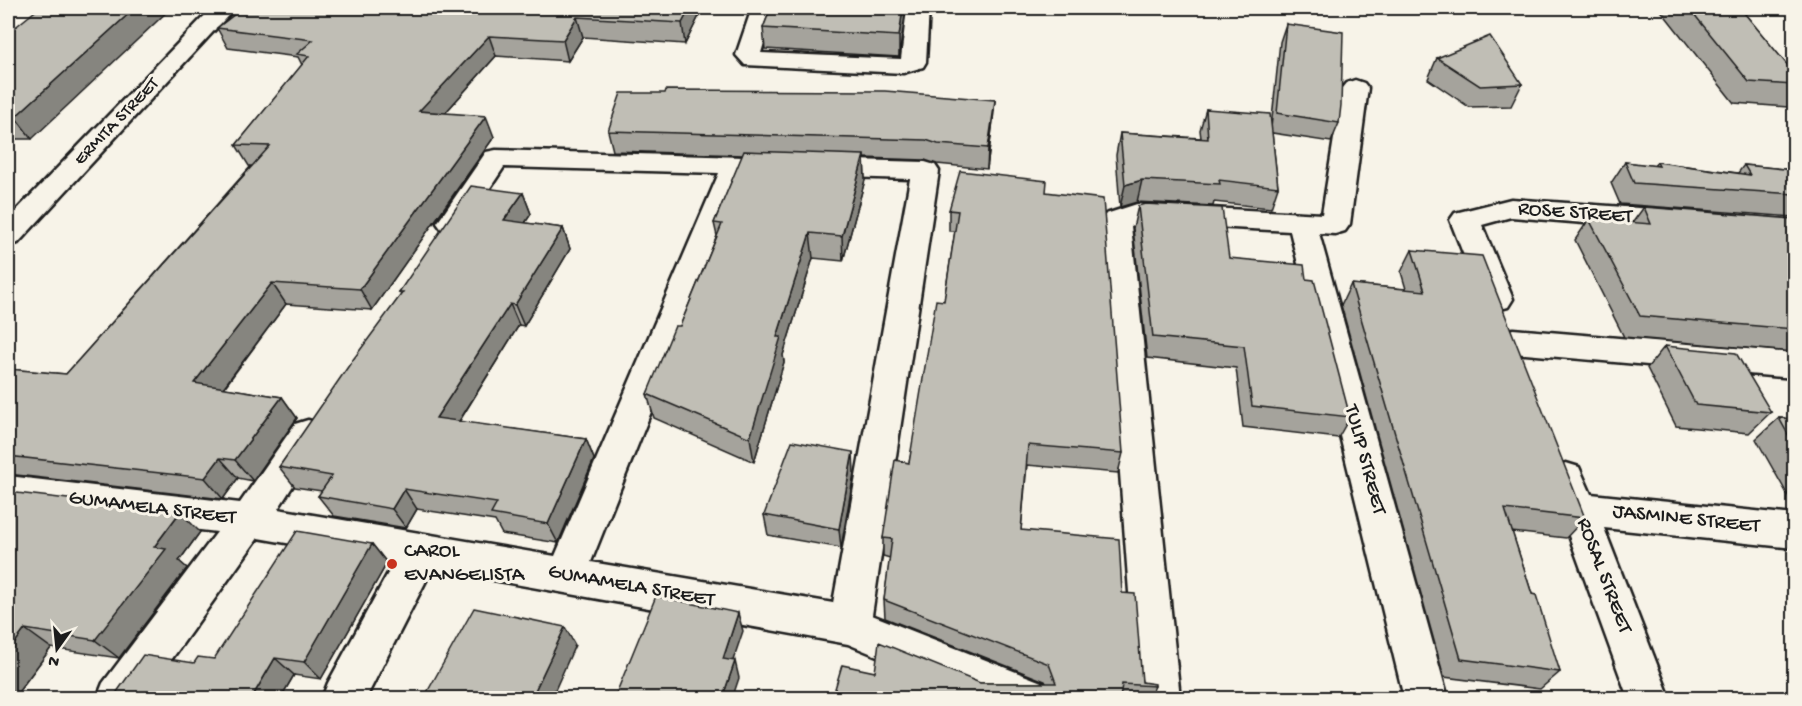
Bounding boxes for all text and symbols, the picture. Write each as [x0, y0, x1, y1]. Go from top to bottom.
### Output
street label: ERMITA STREET [70, 73, 165, 170]
street label: ROSE STREET [1517, 198, 1634, 231]
street label: TULIP STREET [1337, 401, 1391, 518]
street label: GUMAMELA STREET [67, 486, 238, 532]
street label: JASMINE STREET [1611, 500, 1762, 540]
street label: ROSAL STREET [1570, 515, 1637, 638]
place label: CAROL EVANGELISTA [404, 540, 526, 589]
marker: CAROL EVANGELISTA [385, 557, 399, 571]
street label: GUMAMELA STREET [546, 560, 717, 614]
north arrow [27, 619, 87, 679]
text: N [46, 649, 62, 671]

